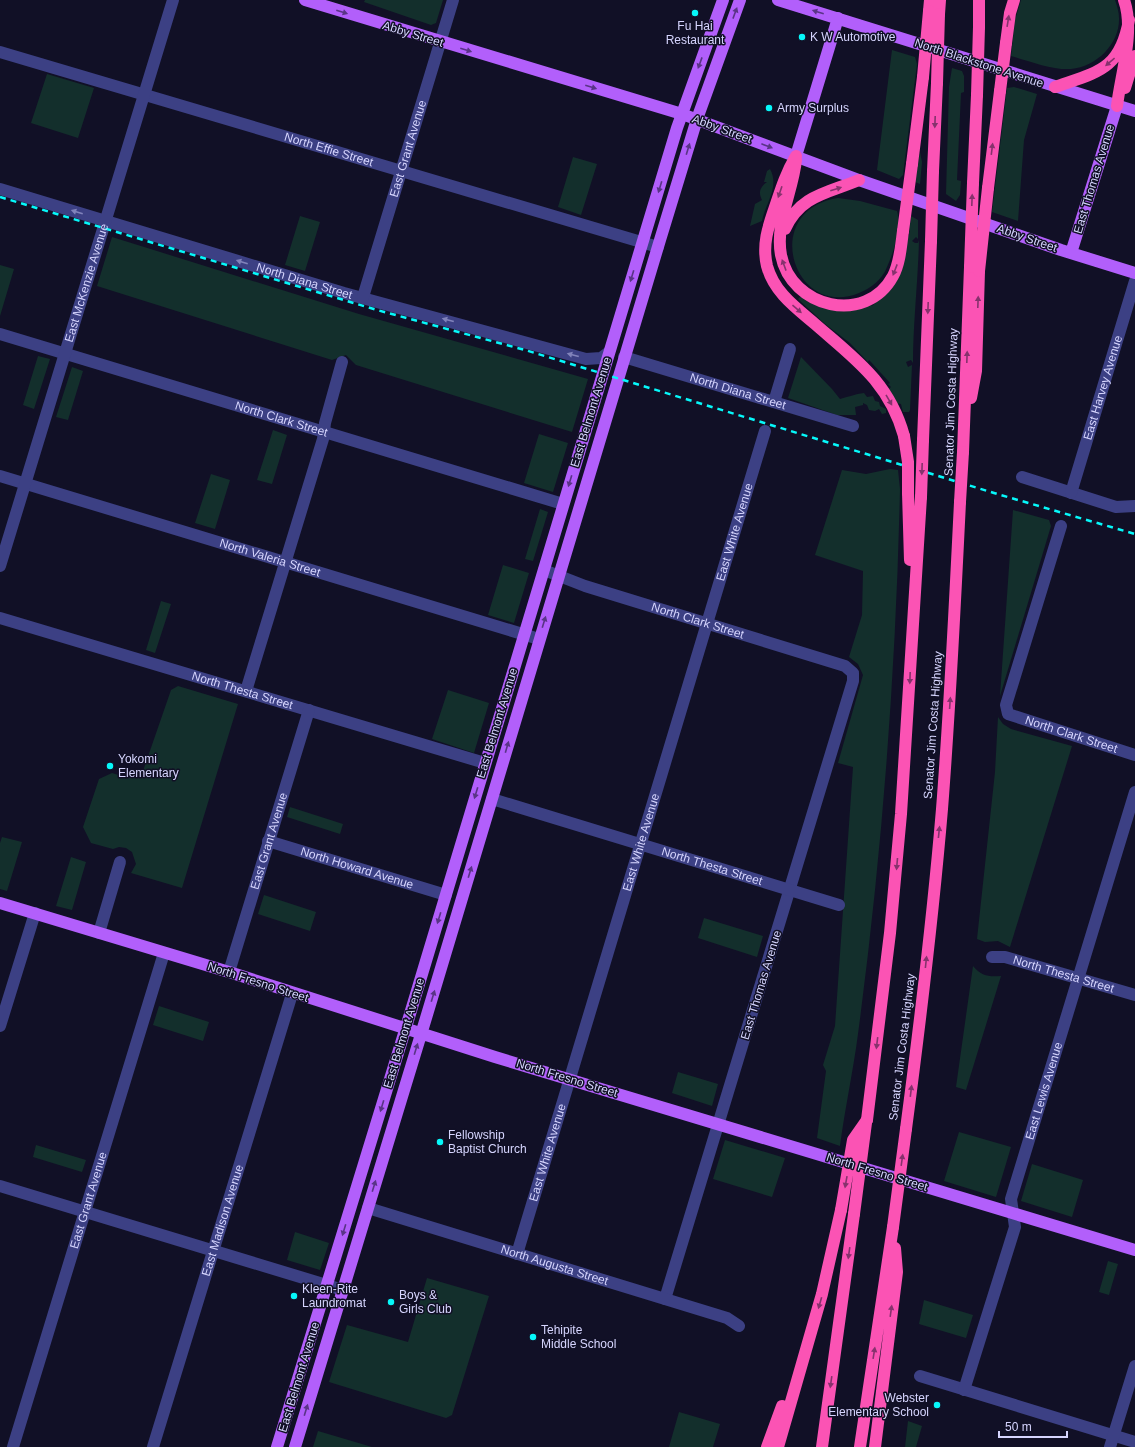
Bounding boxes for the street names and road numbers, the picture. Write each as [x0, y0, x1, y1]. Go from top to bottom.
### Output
street label: Abby Street [381, 18, 446, 50]
street label: North Blackstone Avenue [913, 36, 1045, 91]
street label: East Grant Avenue [387, 98, 429, 199]
street label: Abby Street [690, 112, 754, 147]
street label: East Thomas Avenue [1071, 122, 1117, 235]
street label: North Effie Street [283, 130, 376, 169]
street label: Abby Street [995, 221, 1060, 255]
street label: East McKenzie Avenue [62, 222, 111, 344]
street label: North Diana Street [255, 260, 355, 302]
street label: Senator Jim Costa Highway [941, 328, 961, 476]
street label: East Harvey Avenue [1080, 333, 1125, 442]
street label: East Belmont Avenue [568, 355, 615, 469]
street label: North Diana Street [688, 370, 788, 413]
street label: North Clark Street [233, 398, 330, 440]
street label: East White Avenue [713, 481, 756, 583]
street label: North Valeria Street [218, 536, 323, 580]
street label: North Clark Street [650, 600, 746, 642]
street label: Senator Jim Costa Highway [921, 651, 945, 799]
street label: East Belmont Avenue [474, 666, 521, 780]
street label: North Thesta Street [190, 669, 295, 712]
street label: North Clark Street [1023, 713, 1120, 756]
street label: East Grant Avenue [248, 790, 290, 891]
street label: East White Avenue [620, 791, 662, 893]
street label: North Howard Avenue [299, 844, 415, 892]
street label: North Thesta Street [660, 844, 765, 888]
street label: East Thomas Avenue [738, 928, 784, 1041]
street label: North Thesta Street [1011, 953, 1116, 996]
street label: North Fresno Street [206, 959, 311, 1005]
street label: Senator Jim Costa Highway [886, 973, 918, 1121]
street label: East Belmont Avenue [381, 976, 428, 1090]
street label: East Lewis Avenue [1022, 1040, 1065, 1141]
street label: North Fresno Street [515, 1056, 620, 1100]
street label: East White Avenue [526, 1102, 569, 1203]
street label: East Grant Avenue [67, 1150, 110, 1250]
street label: North Fresno Street [825, 1150, 930, 1194]
street label: East Madison Avenue [199, 1163, 246, 1278]
street label: North Augusta Street [499, 1242, 610, 1288]
street label: East Belmont Avenue [276, 1320, 323, 1434]

